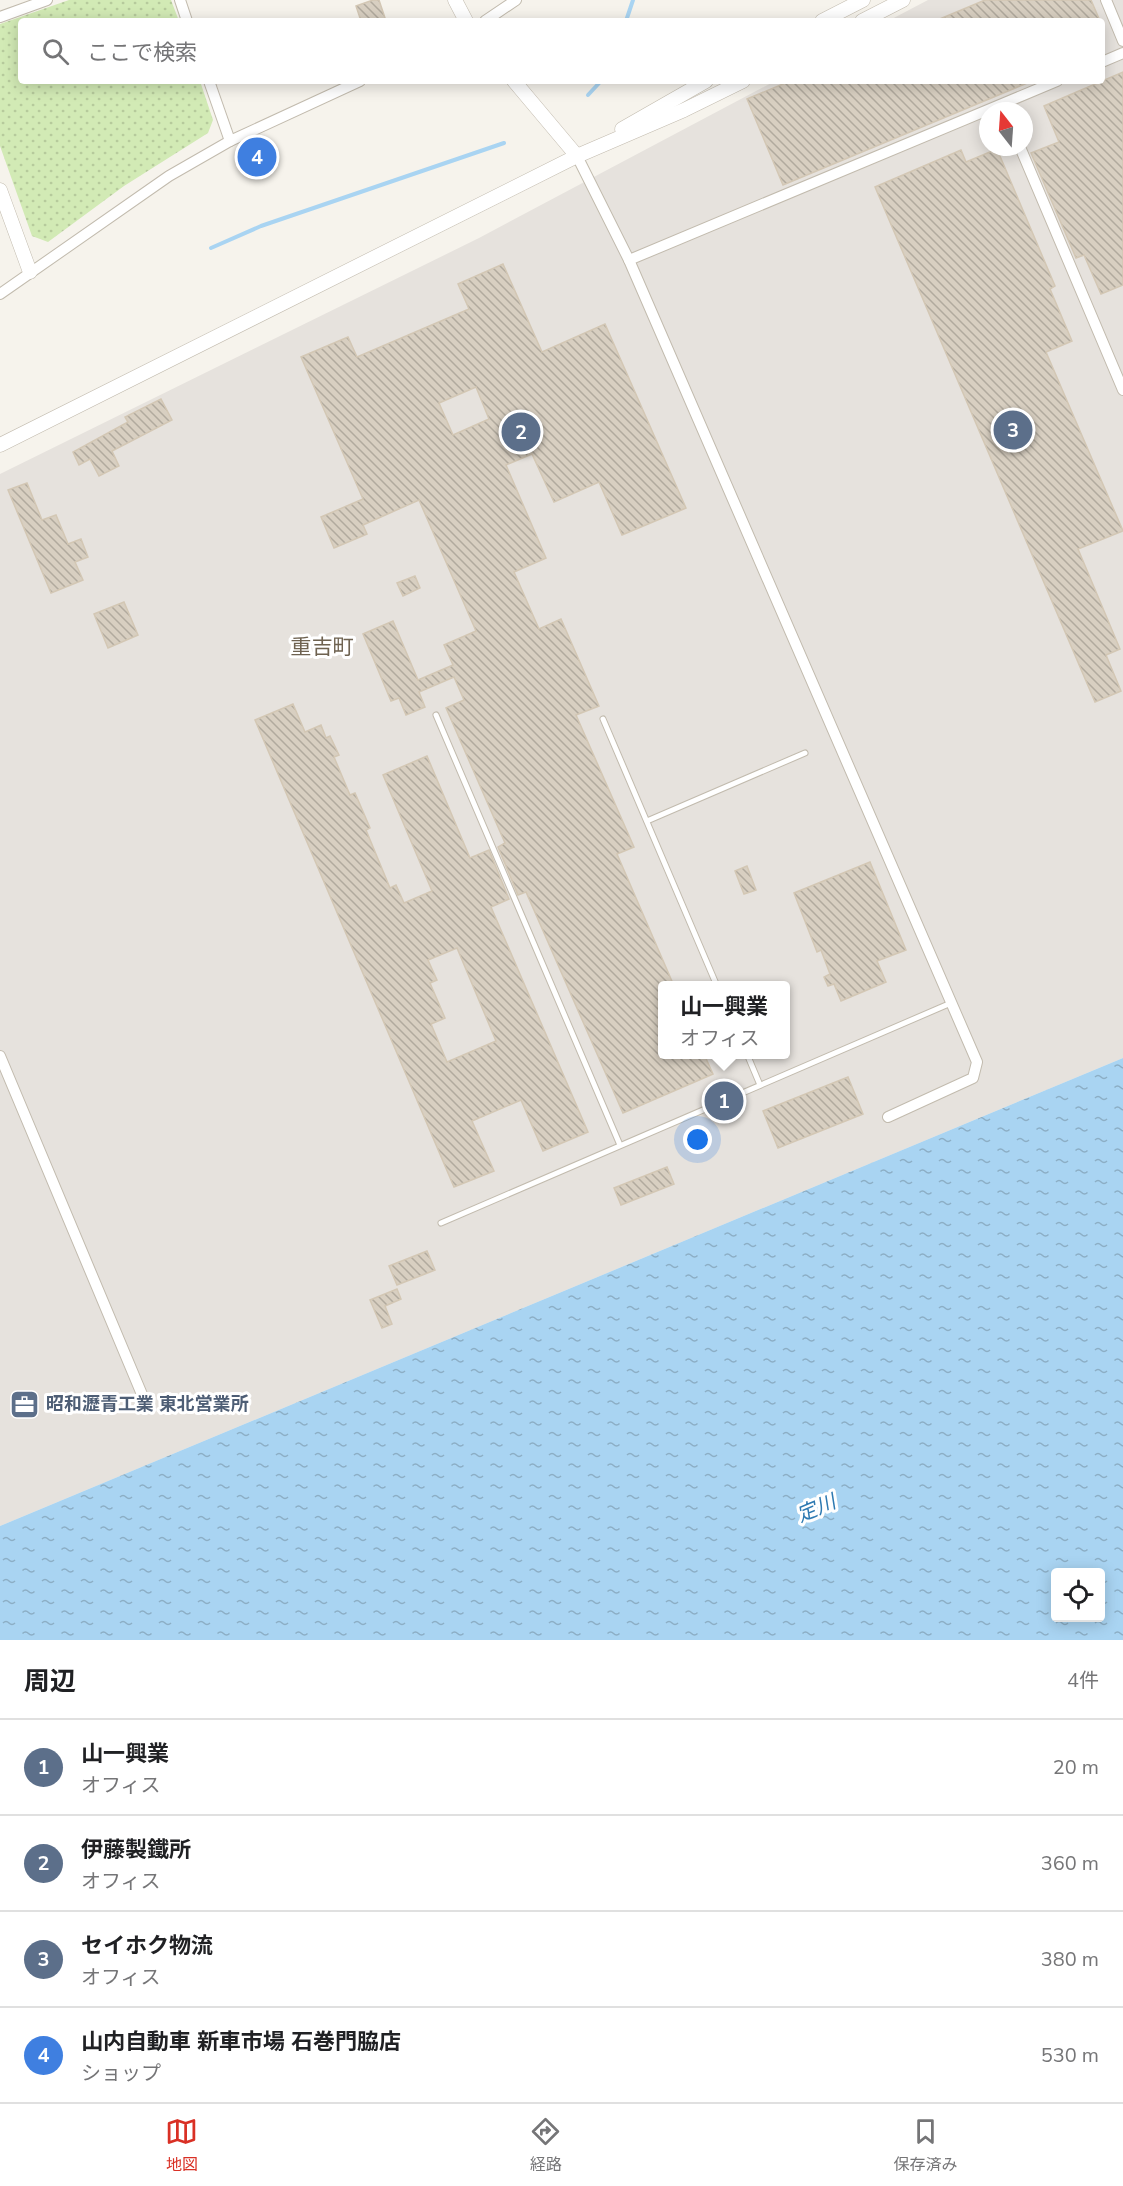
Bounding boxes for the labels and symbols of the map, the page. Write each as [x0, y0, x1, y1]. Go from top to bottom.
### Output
north arrow [979, 102, 1033, 156]
pin: 4 [238, 134, 276, 180]
pin: 3 [994, 408, 1032, 452]
pin: 2 [502, 410, 540, 454]
district label: 重吉町 [291, 633, 354, 661]
pin: 1 [704, 1078, 744, 1124]
your location [683, 1125, 712, 1154]
office icon: 昭和瀝青工業 東北営業所 [9, 1388, 41, 1420]
place label: 昭和瀝青工業 東北営業所 [46, 1392, 249, 1416]
water label: 定川 [793, 1487, 842, 1529]

